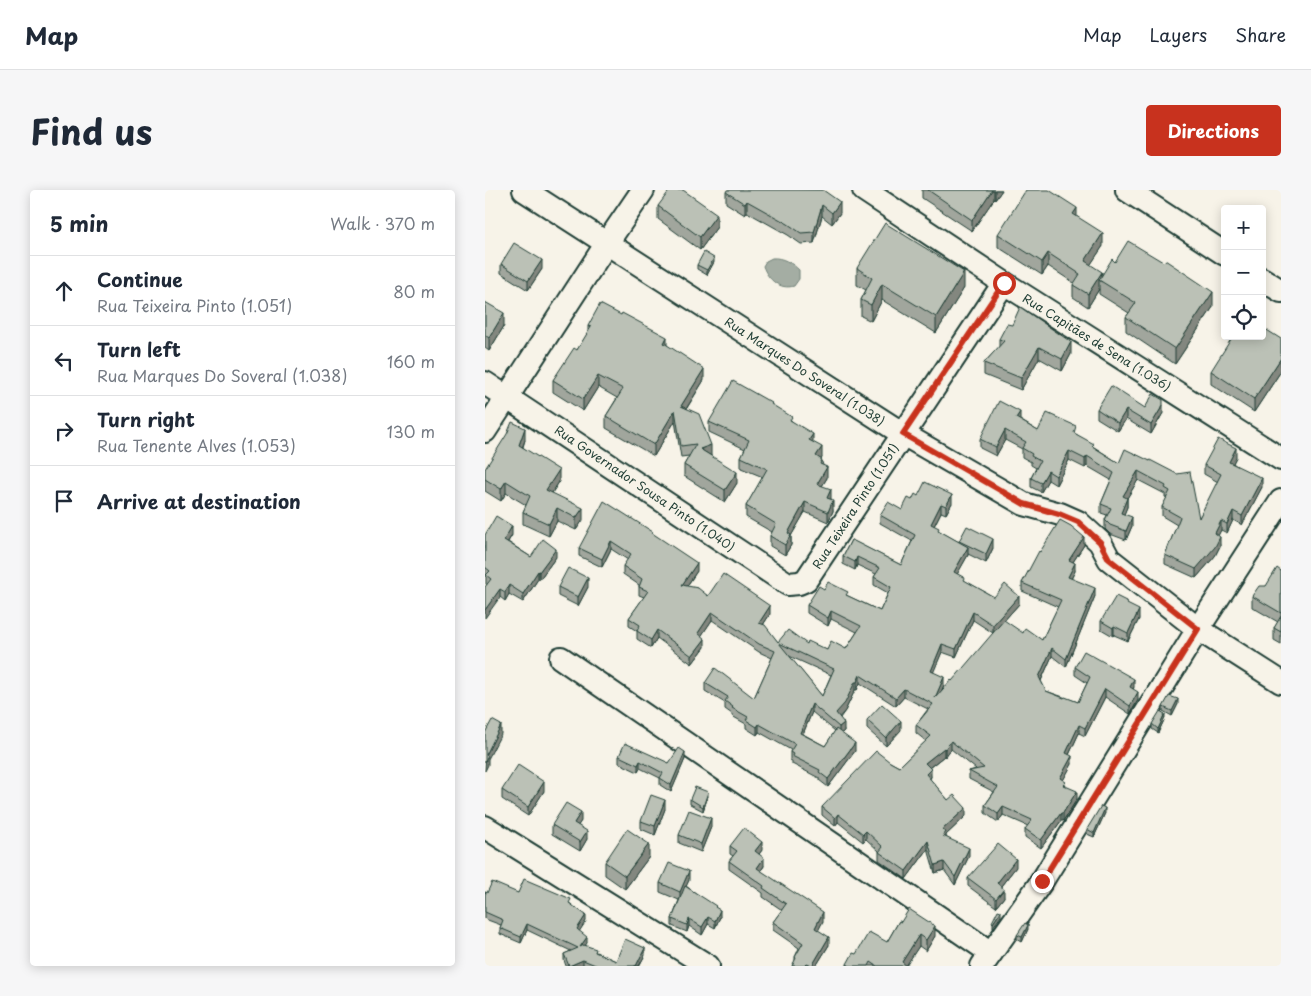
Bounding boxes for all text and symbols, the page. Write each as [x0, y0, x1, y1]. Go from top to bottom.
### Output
text: Map [25, 17, 78, 53]
text: Map [1083, 21, 1122, 48]
text: Layers [1150, 21, 1207, 48]
text: Share [1235, 21, 1286, 48]
text: Find us [30, 104, 152, 157]
button: Directions [1146, 105, 1281, 156]
map controls [1221, 205, 1266, 340]
button: + [1221, 205, 1266, 250]
text: 5 min [50, 207, 108, 239]
text: Walk · 370 m [330, 211, 435, 235]
button: − [1221, 250, 1266, 295]
text: Continue [97, 265, 183, 293]
route start [993, 272, 1016, 295]
icon: ahead [50, 277, 78, 305]
text: 80 m [393, 279, 435, 303]
street label: Rua Capitães de Sena (1.036) [1019, 289, 1175, 395]
text: Rua Teixeira Pinto (1.051) [97, 293, 292, 317]
button: locate [1221, 295, 1266, 340]
street label: Rua Marques Do Soveral (1.038) [721, 312, 889, 430]
text: Turn left [97, 335, 181, 363]
icon: left [50, 347, 78, 375]
text: 160 m [387, 349, 435, 373]
text: Rua Marques Do Soveral (1.038) [97, 363, 347, 387]
text: Turn right [97, 405, 195, 433]
icon: right [50, 417, 78, 445]
text: 130 m [387, 419, 435, 443]
street label: Rua Governador Sousa Pinto (1.040) [551, 421, 739, 555]
text: Rua Tenente Alves (1.053) [97, 433, 296, 457]
street label: Rua Teixeira Pinto (1.051) [808, 440, 902, 572]
icon: arrive [50, 487, 78, 515]
text: Arrive at destination [97, 487, 301, 515]
route end [1031, 870, 1054, 893]

